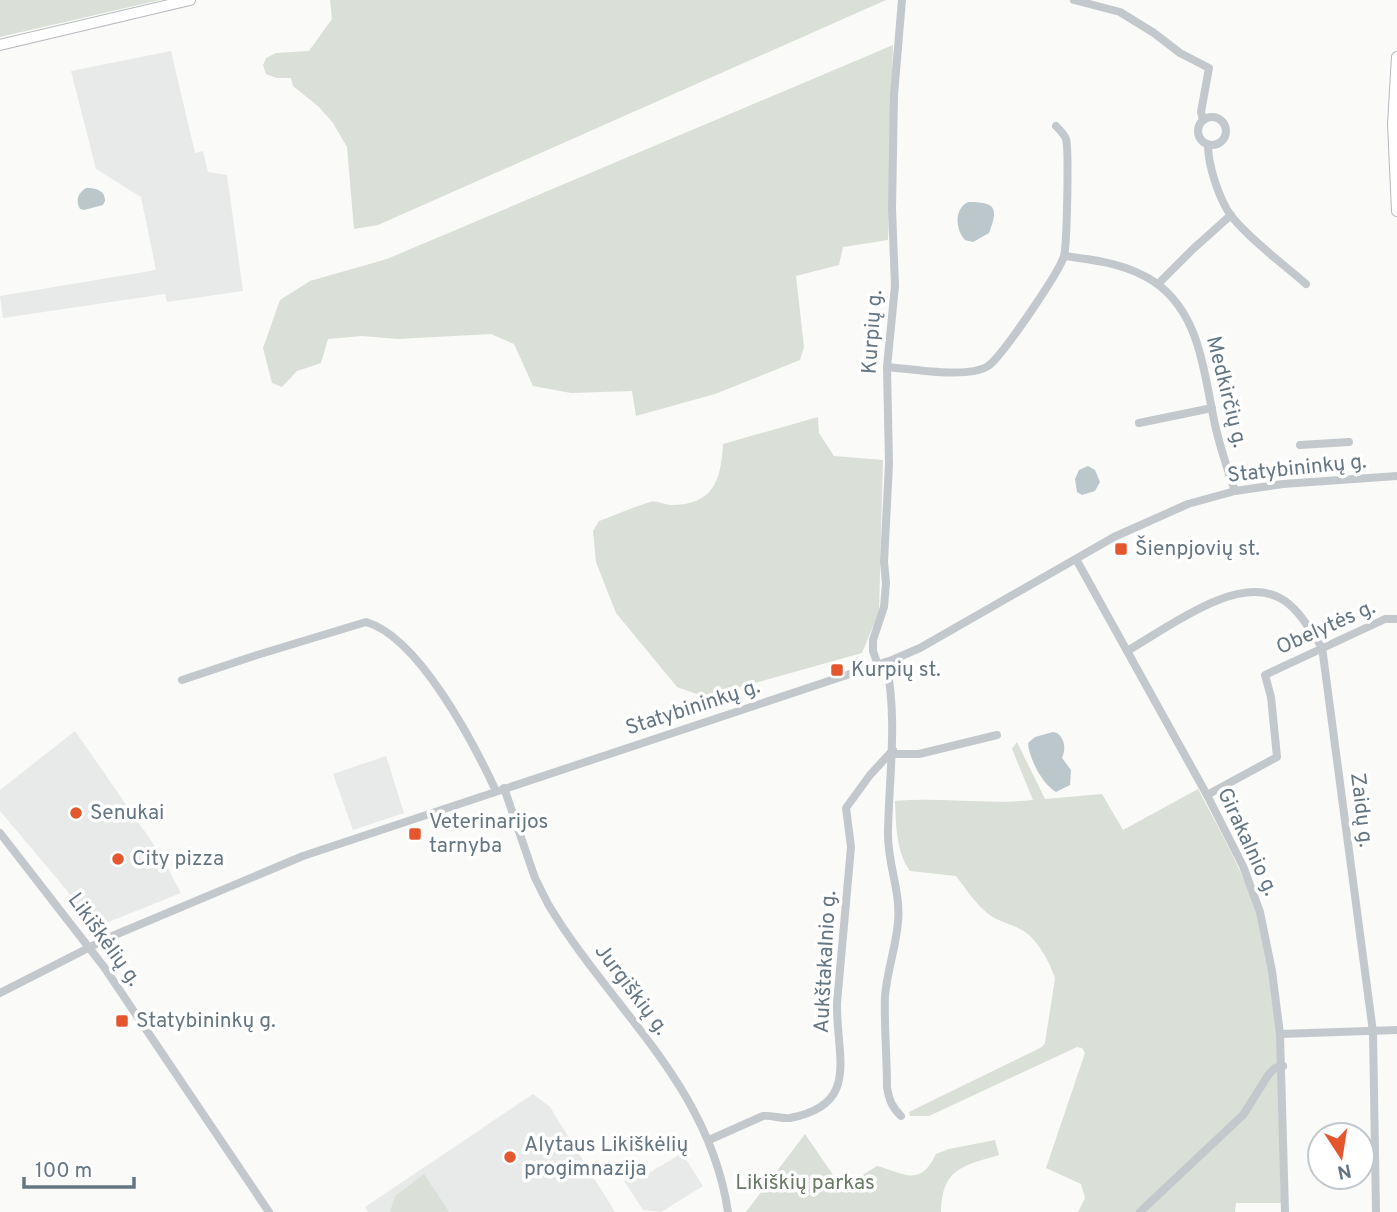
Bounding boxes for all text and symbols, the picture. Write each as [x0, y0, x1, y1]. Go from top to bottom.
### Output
street label: Kurpių g. [857, 289, 889, 375]
street label: Medkirčių g. [1199, 333, 1253, 451]
street label: Statybininkų g. [1226, 448, 1368, 490]
place label: Šienpjovių st. [1135, 535, 1260, 563]
marker: Šienpjovių st. [1113, 541, 1129, 557]
street label: Obelytės g. [1272, 594, 1380, 662]
place label: Kurpių st. [851, 657, 941, 684]
marker: Kurpių st. [829, 662, 845, 678]
street label: Statybininkų g. [622, 674, 764, 742]
street label: Zaidų g. [1343, 771, 1379, 849]
street label: Girakalnio g. [1210, 784, 1284, 900]
place label: Senukai [90, 800, 164, 827]
marker: Senukai [68, 805, 84, 821]
place label: Veterinarijos tarnyba [429, 809, 548, 860]
marker: Veterinarijos tarnyba [407, 826, 423, 842]
place label: City pizza [132, 846, 224, 873]
marker: City pizza [110, 851, 126, 867]
street label: Likiškėlių g. [61, 888, 147, 992]
street label: Aukštakalnio g. [809, 890, 843, 1034]
street label: Jurgiškių g. [588, 939, 674, 1041]
place label: Statybininkų g. [136, 1008, 276, 1035]
marker: Statybininkų g. [114, 1013, 130, 1029]
north arrow [1306, 1121, 1376, 1191]
place label: Alytaus Likiškėlių progimnazija [524, 1132, 688, 1183]
scale bar [24, 1146, 135, 1190]
marker: Alytaus Likiškėlių progimnazija [502, 1149, 518, 1165]
text: 100 m [35, 1158, 92, 1185]
text: N [1335, 1158, 1353, 1184]
park label: Likiškių parkas [735, 1170, 875, 1197]

